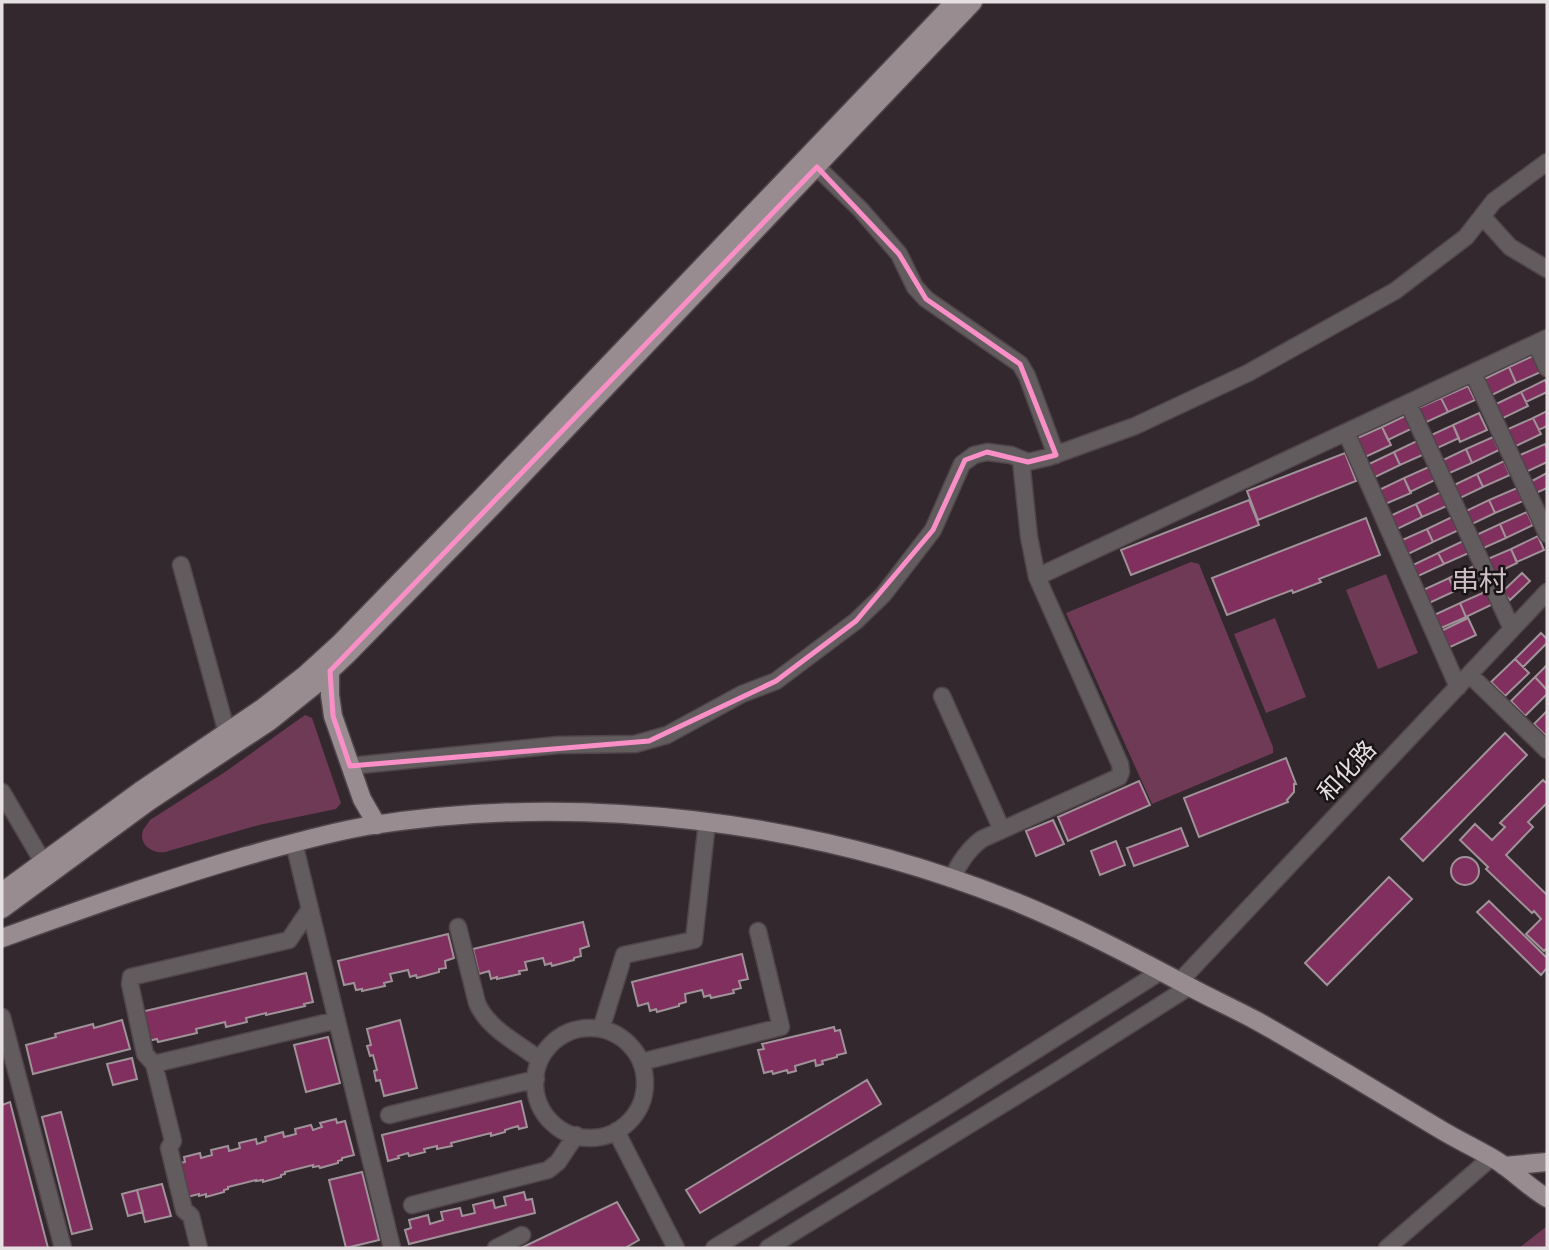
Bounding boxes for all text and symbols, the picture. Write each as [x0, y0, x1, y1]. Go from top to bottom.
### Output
district label: 串村 [1451, 563, 1507, 598]
street label: 和化路 [1311, 734, 1382, 807]

